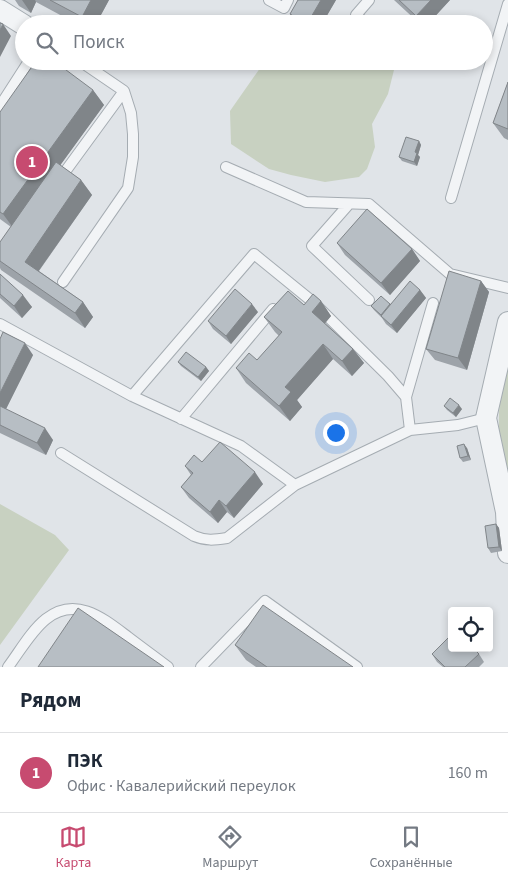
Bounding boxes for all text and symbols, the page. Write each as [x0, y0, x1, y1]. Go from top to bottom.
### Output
search box [15, 15, 493, 70]
icon: search [33, 29, 61, 57]
text: Поиск [73, 29, 124, 56]
pin: 1 [16, 143, 48, 181]
your location [323, 420, 349, 446]
map controls [448, 607, 493, 652]
button: locate [448, 607, 493, 652]
text: Рядом [20, 685, 81, 715]
text: ПЭК [67, 748, 102, 775]
text: 1 [32, 762, 40, 784]
text: 160 m [448, 762, 488, 784]
text: Офис · Кавалерийский переулок [67, 775, 296, 797]
tab: Карта [55, 823, 91, 873]
tab: Маршрут [202, 823, 258, 873]
tab: Сохранённые [369, 823, 453, 873]

